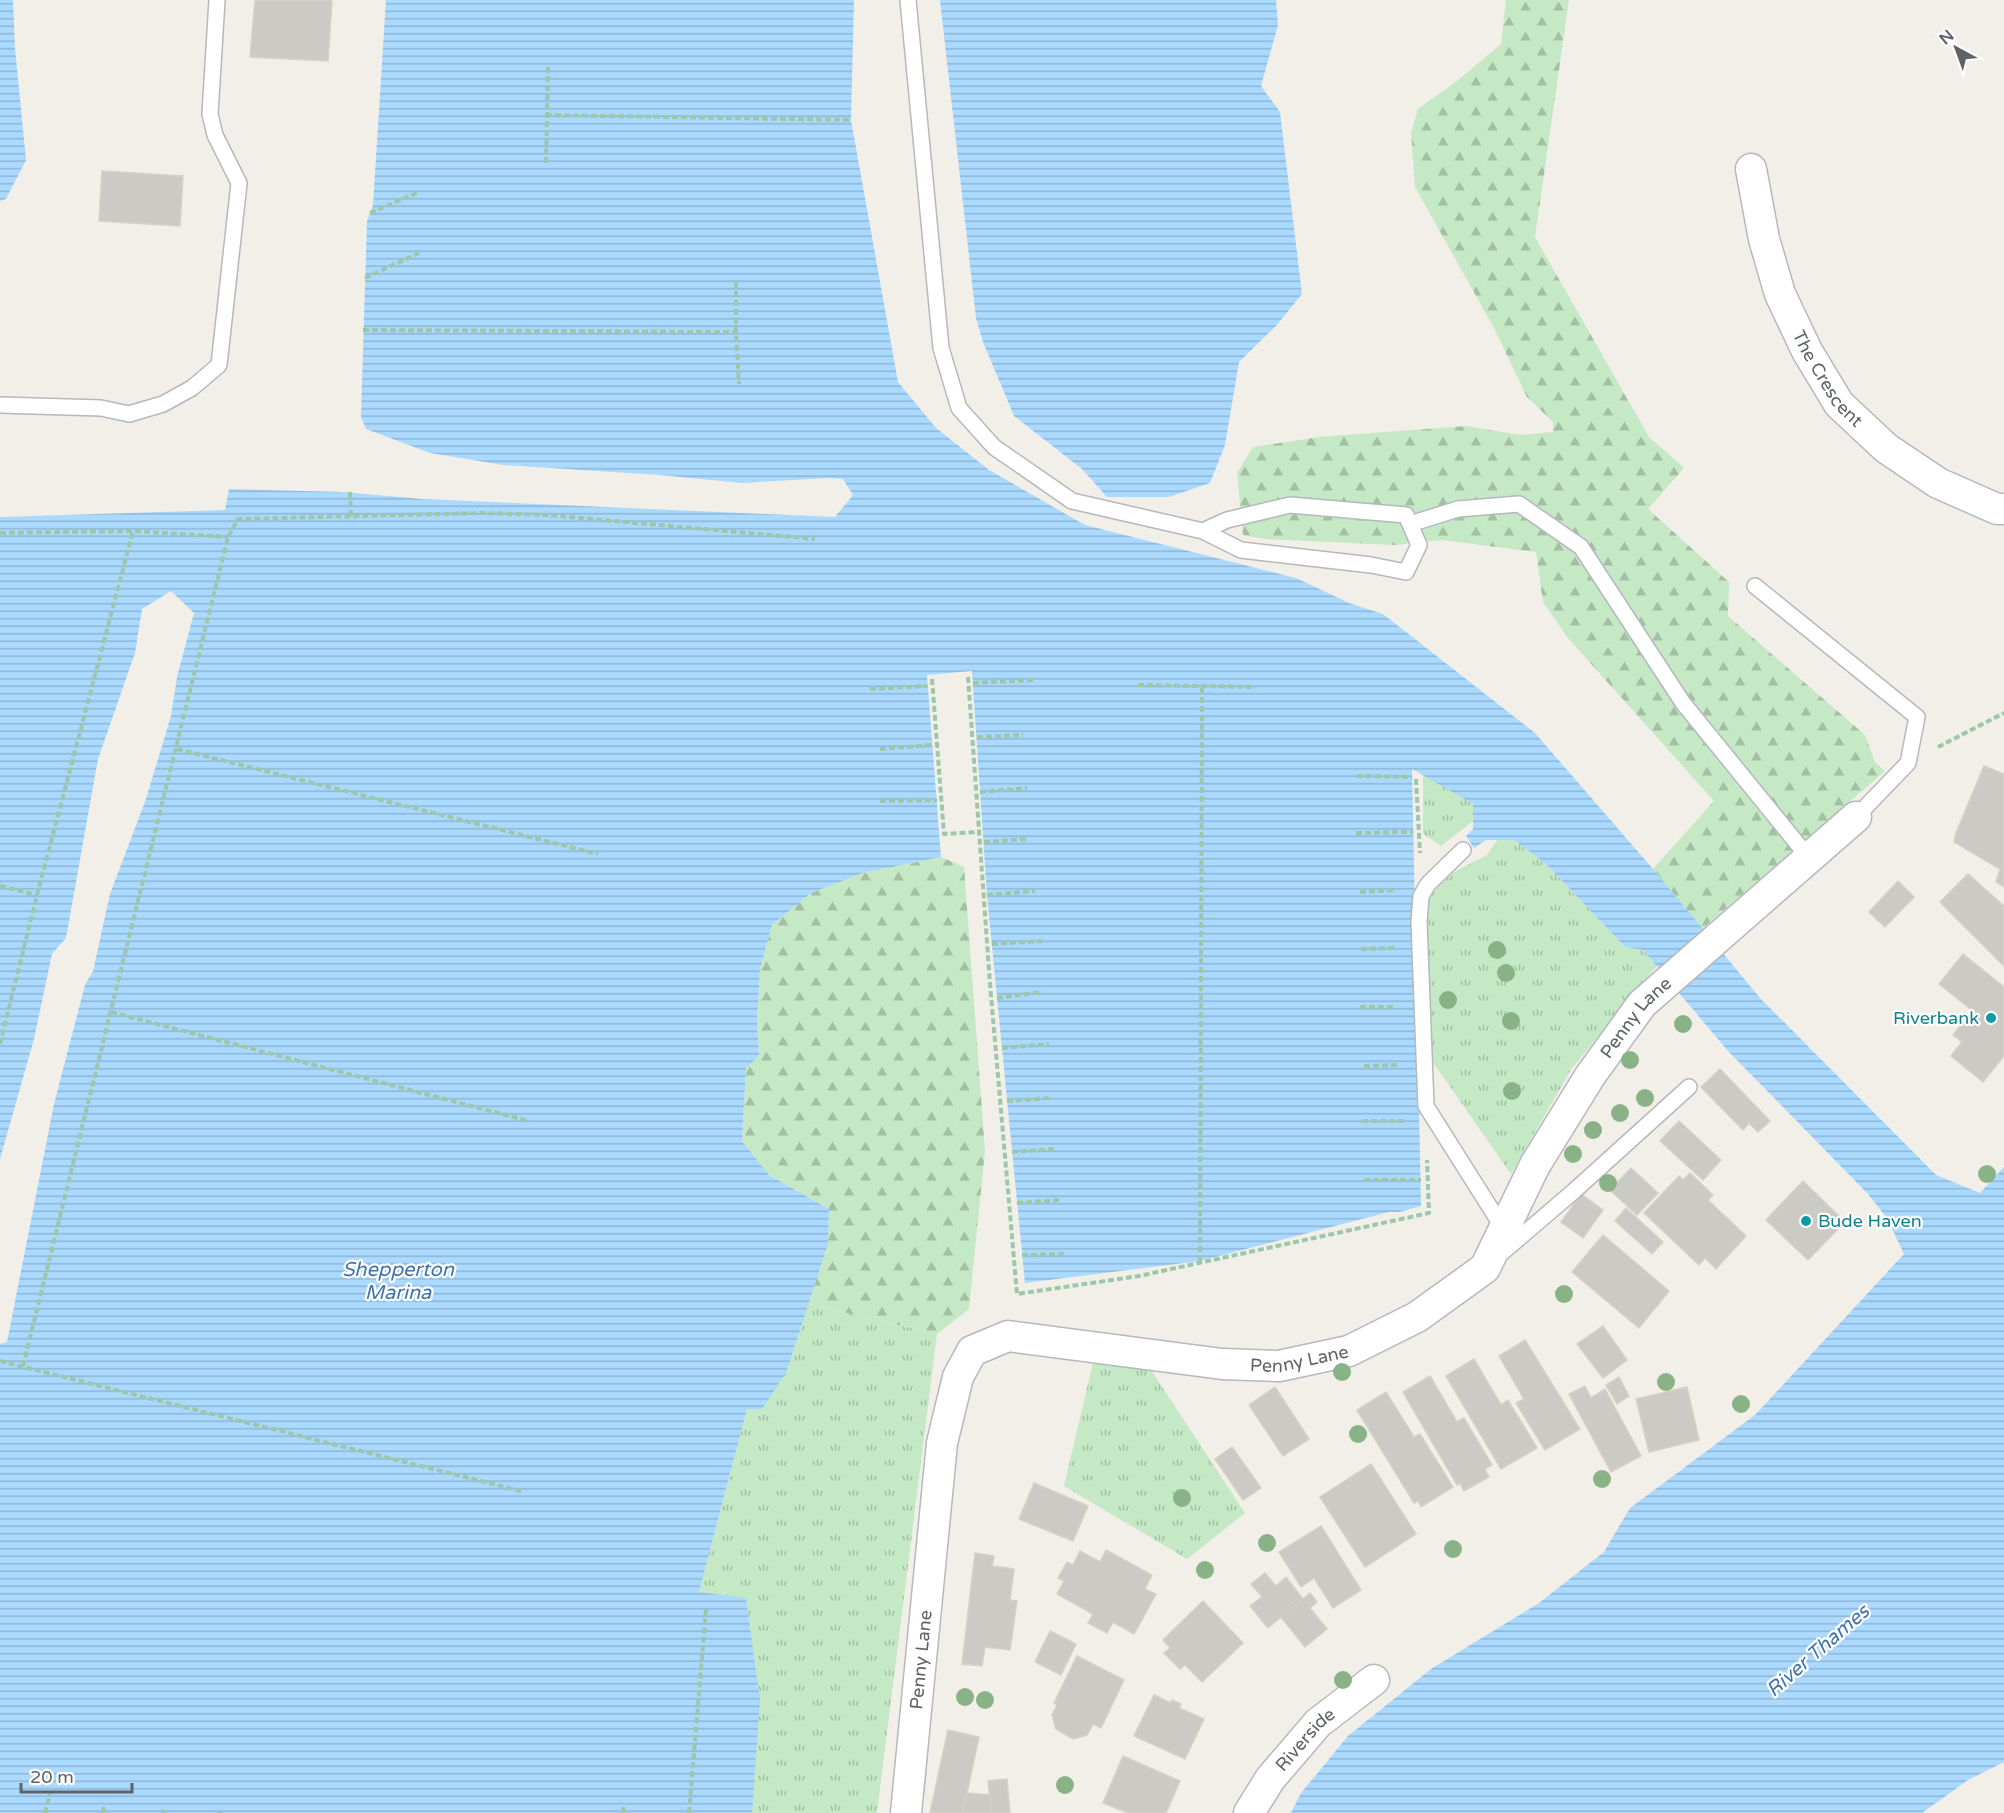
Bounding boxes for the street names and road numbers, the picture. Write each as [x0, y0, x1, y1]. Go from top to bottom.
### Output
street label: The Crescent [1788, 327, 1867, 432]
street label: Penny Lane [1595, 972, 1676, 1063]
street label: Penny Lane [1250, 1340, 1351, 1377]
street label: Penny Lane [905, 1609, 937, 1710]
street label: Riverside [1271, 1703, 1339, 1776]

